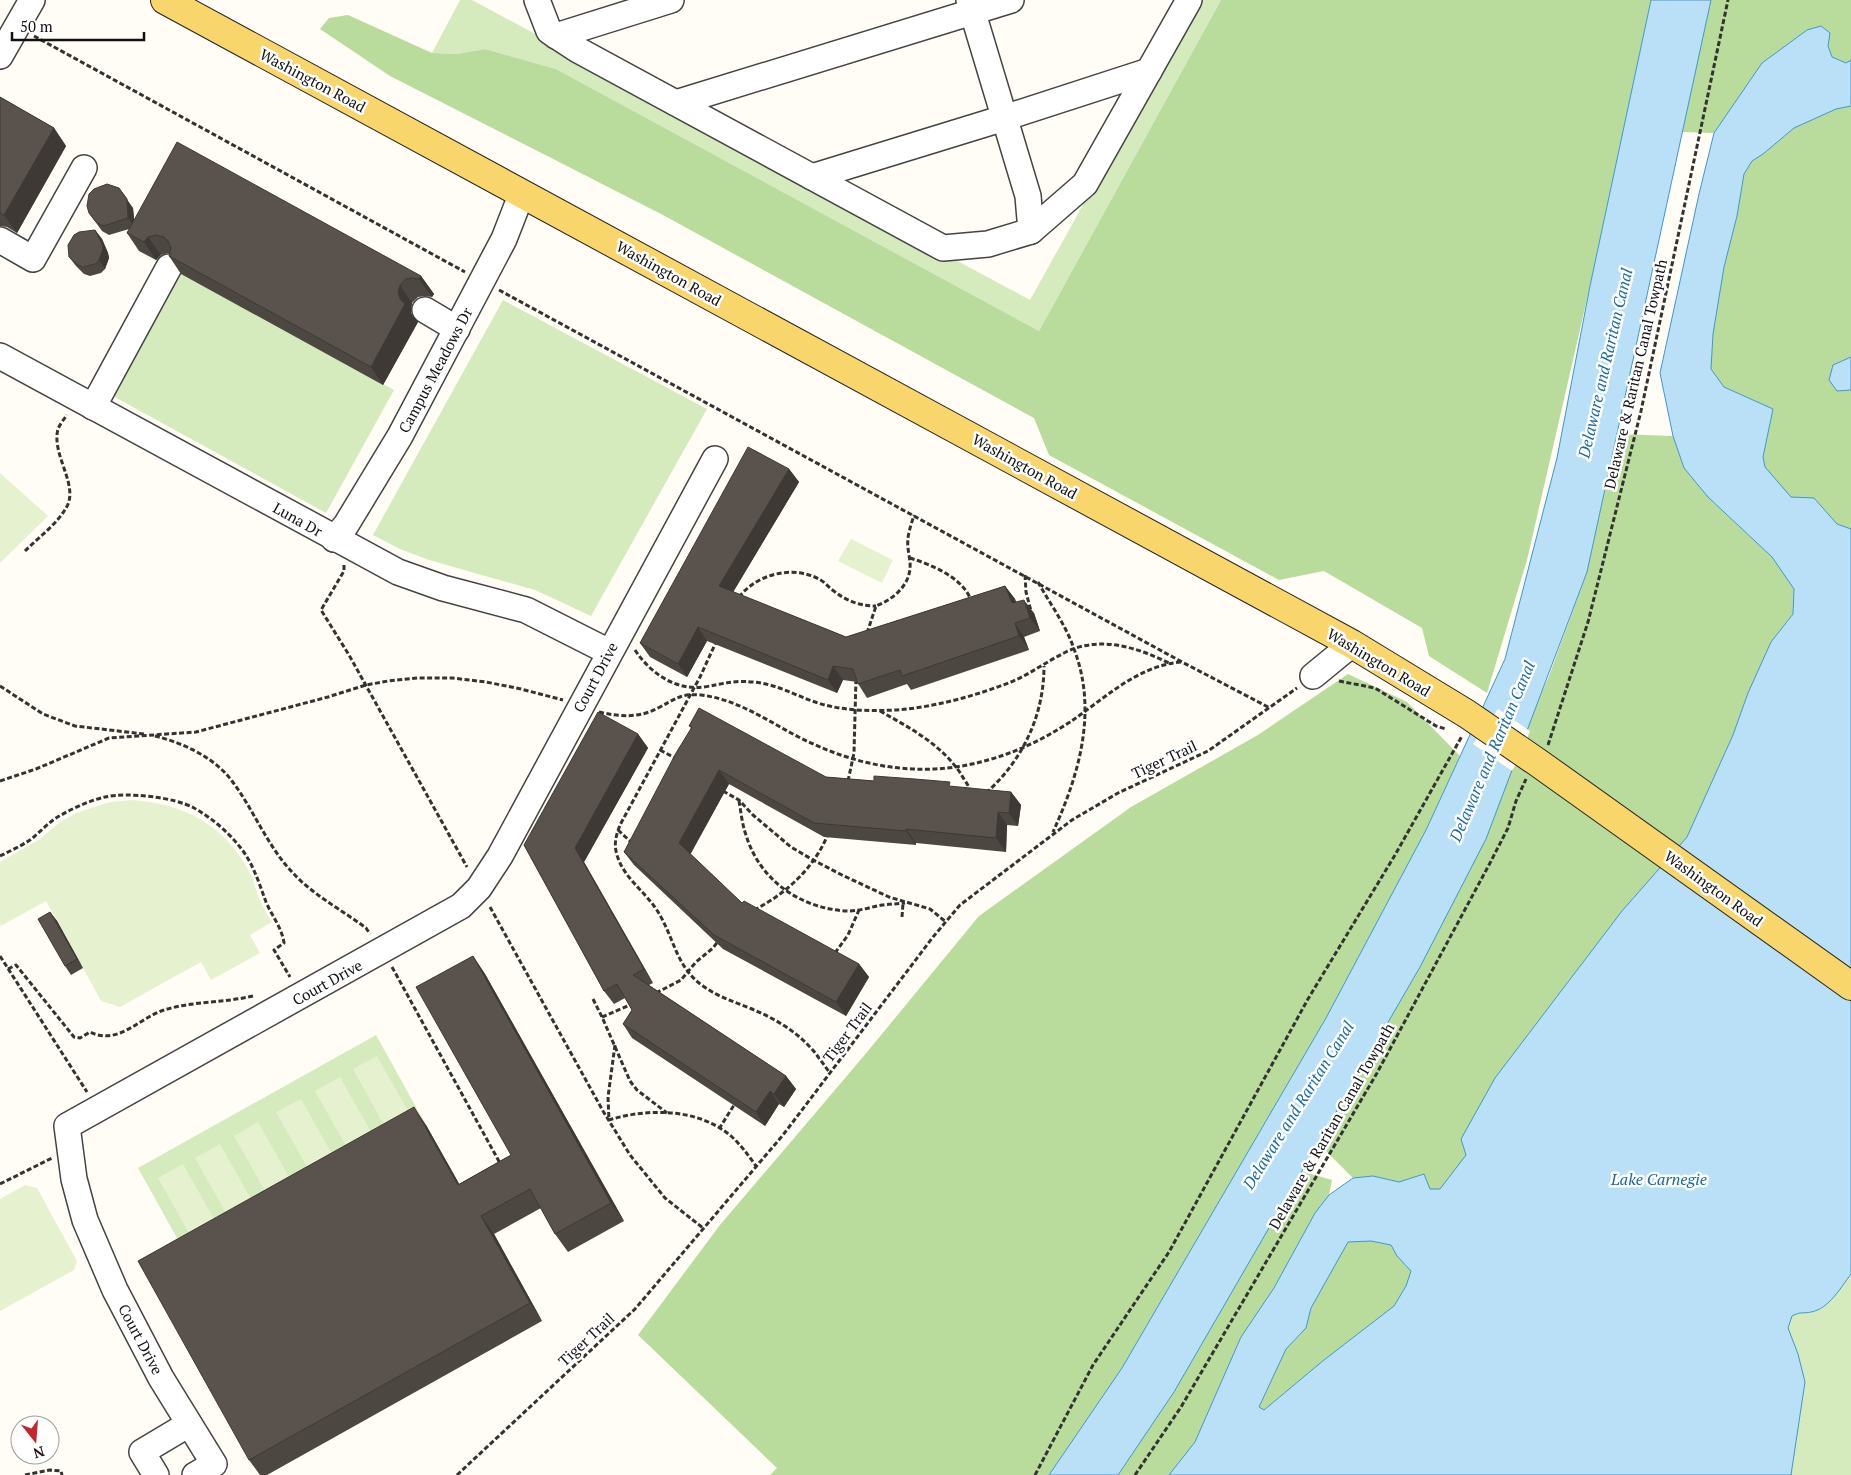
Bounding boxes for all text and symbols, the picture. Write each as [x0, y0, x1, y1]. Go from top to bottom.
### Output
scale bar [12, 10, 145, 42]
text: 50 m [20, 16, 53, 36]
street label: Washington Road [257, 44, 369, 116]
street label: Washington Road [613, 236, 725, 310]
street label: Delaware & Raritan Canal Towpath [1599, 257, 1671, 491]
water label: Delaware and Raritan Canal [1572, 265, 1638, 461]
street label: Campus Meadows Dr [393, 304, 477, 436]
street label: Washington Road [969, 429, 1081, 503]
street label: Luna Dr [270, 497, 326, 541]
street label: Washington Road [1324, 623, 1434, 701]
street label: Court Drive [568, 638, 622, 716]
water label: Delaware and Raritan Canal [1444, 657, 1540, 846]
street label: Tiger Trail [1128, 735, 1200, 783]
street label: Washington Road [1661, 845, 1767, 931]
street label: Court Drive [288, 955, 366, 1009]
street label: Tiger Trail [818, 998, 876, 1066]
water label: Delaware and Raritan Canal [1237, 1016, 1359, 1194]
street label: Delaware & Raritan Canal Towpath [1264, 1019, 1399, 1233]
water label: Lake Carnegie [1610, 1168, 1707, 1190]
street label: Court Drive [114, 1300, 168, 1378]
street label: Tiger Trail [554, 1308, 618, 1370]
north arrow [10, 1415, 60, 1465]
text: N [31, 1442, 47, 1464]

